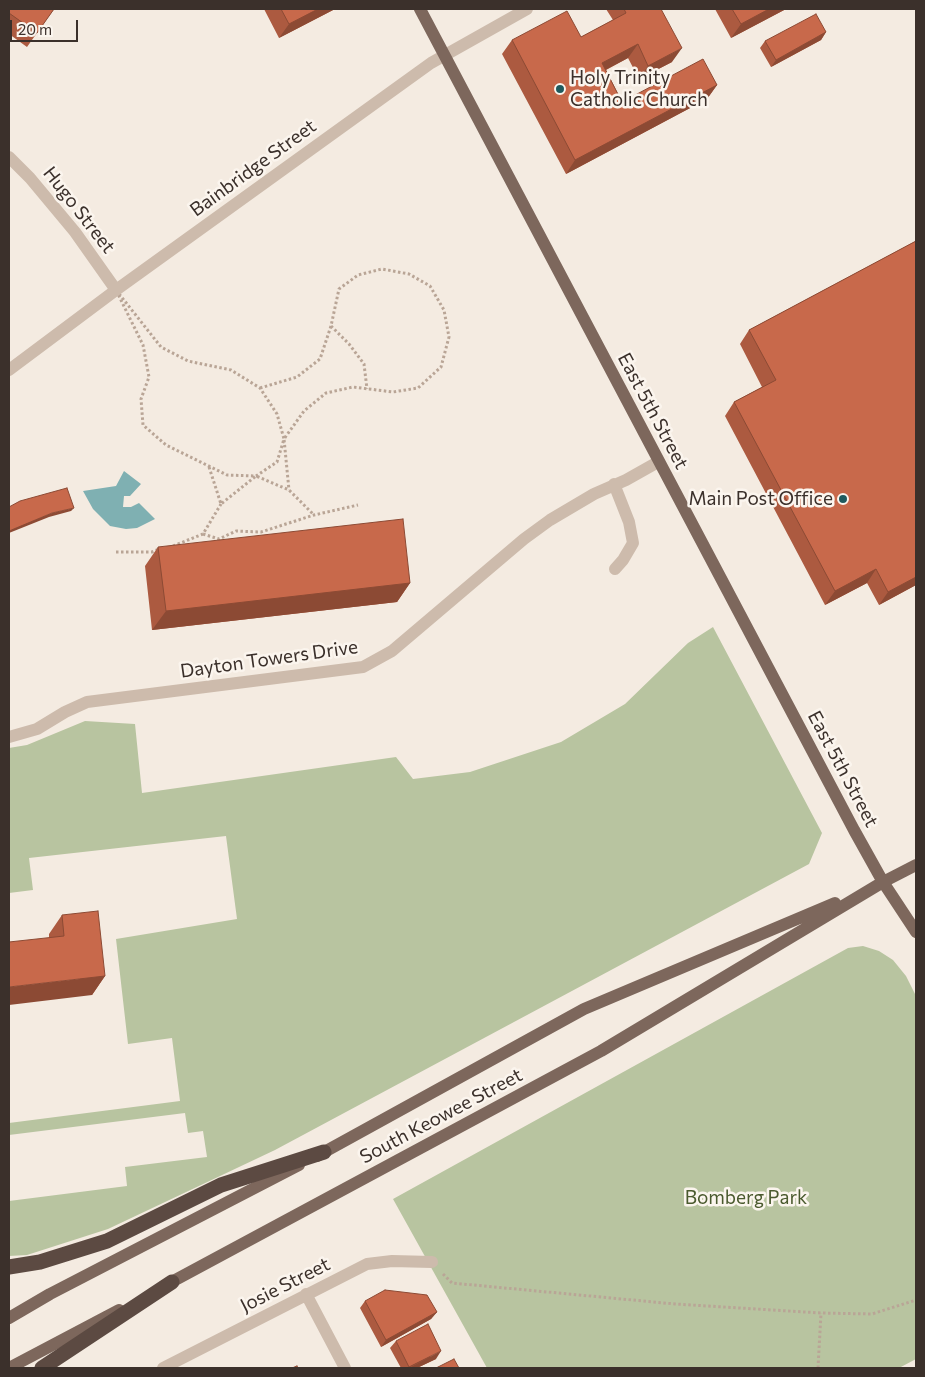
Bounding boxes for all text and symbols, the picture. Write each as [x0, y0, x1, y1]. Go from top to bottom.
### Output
scale bar [12, 10, 80, 42]
text: 20 m [18, 20, 52, 38]
place label: Holy Trinity Catholic Church [570, 67, 708, 111]
marker: Holy Trinity Catholic Church [554, 83, 566, 95]
street label: Bainbridge Street [186, 115, 320, 221]
street label: Hugo Street [38, 162, 120, 258]
street label: East 5th Street [613, 349, 693, 473]
place label: Main Post Office [688, 488, 833, 510]
marker: Main Post Office [837, 493, 849, 505]
street label: Dayton Towers Drive [179, 635, 359, 683]
street label: East 5th Street [803, 707, 883, 831]
street label: South Keowee Street [356, 1063, 526, 1169]
park label: Bomberg Park [685, 1187, 807, 1209]
street label: Josie Street [236, 1253, 334, 1317]

